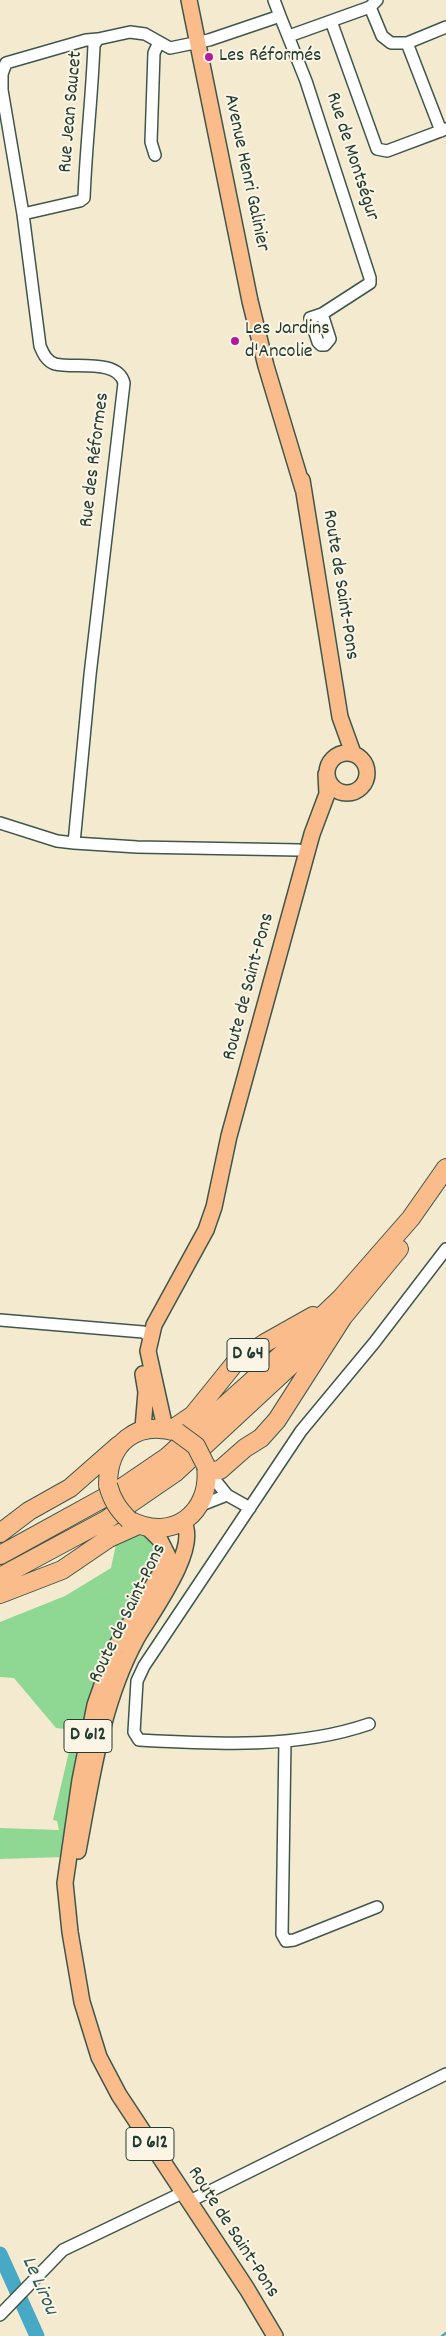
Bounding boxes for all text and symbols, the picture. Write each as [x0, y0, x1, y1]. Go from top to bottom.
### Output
place label: Les Réformés [219, 45, 321, 69]
street label: Rue Jean Saucet [55, 50, 89, 174]
marker: Les Réformés [203, 51, 215, 63]
street label: Rue de Montségur [319, 90, 383, 224]
street label: Avenue Henri Galinier [217, 92, 273, 254]
place label: Les Jardins d'Ancolie [245, 318, 330, 365]
marker: Les Jardins d'Ancolie [229, 335, 241, 347]
street label: Rue des Réformes [76, 391, 116, 529]
street label: Route de Saint-Pons [315, 508, 363, 662]
street label: Route de Saint-Pons [219, 911, 281, 1063]
road number: D 64 [227, 1338, 269, 1372]
street label: Route de Saint-Pons [85, 1541, 173, 1687]
road number: D 612 [64, 1720, 112, 1752]
road number: D 612 [126, 2128, 174, 2160]
street label: Route de Saint-Pons [181, 2163, 283, 2303]
water label: Le Lirou [14, 2253, 62, 2319]

